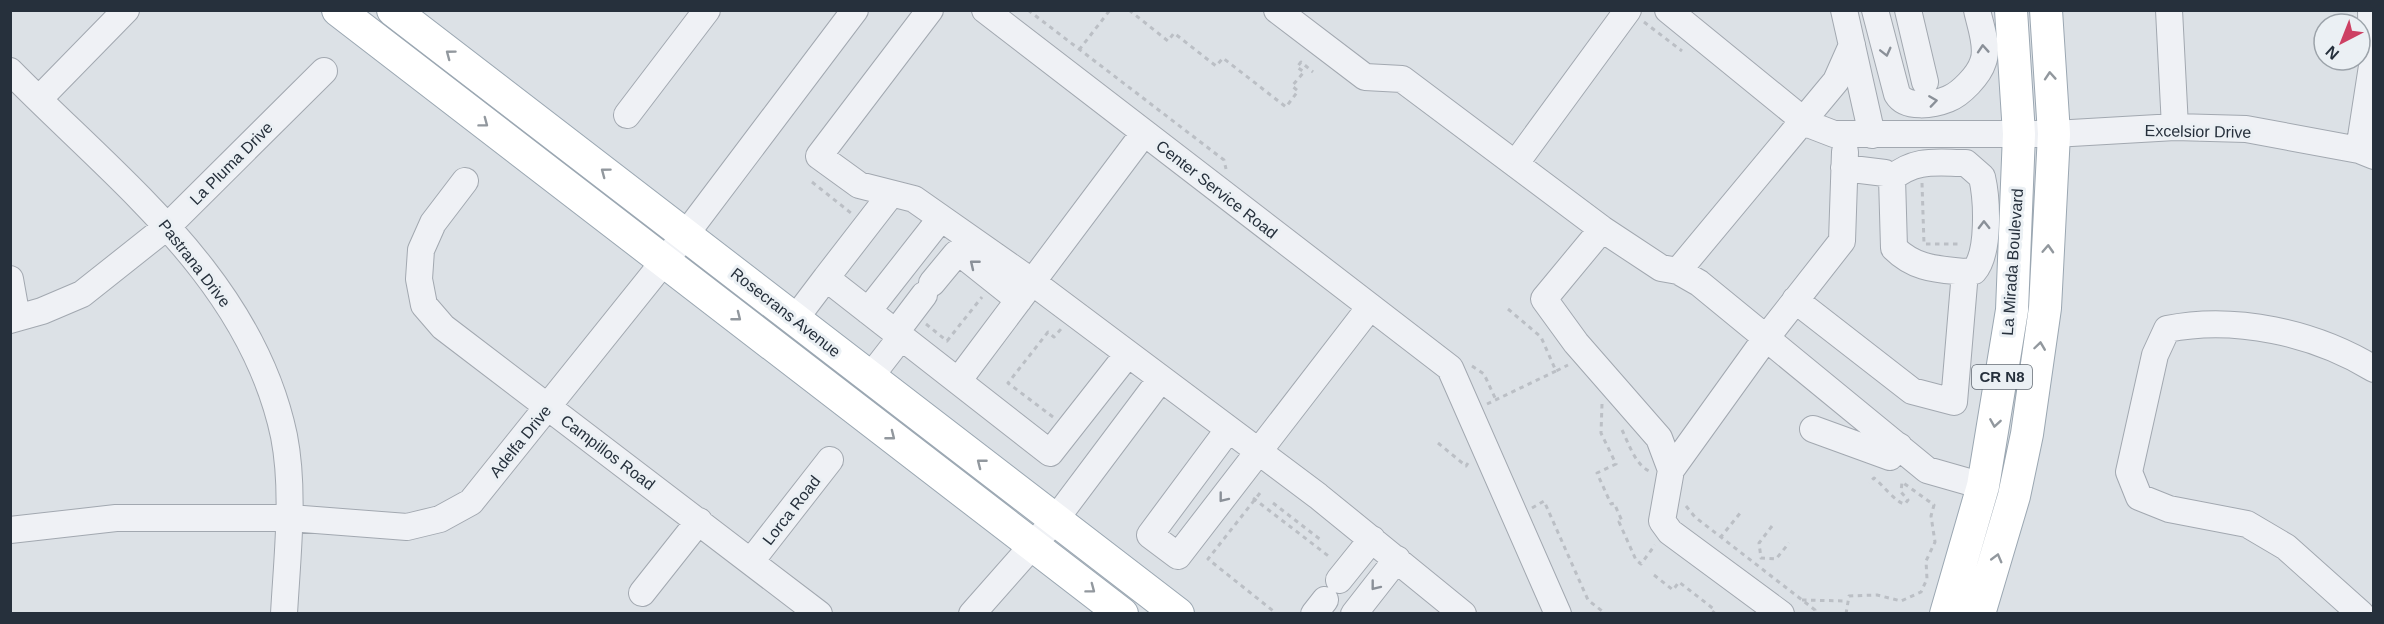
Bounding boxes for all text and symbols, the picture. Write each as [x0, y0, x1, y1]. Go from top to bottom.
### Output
north arrow [2312, 12, 2372, 72]
text: N [2322, 43, 2342, 63]
one-way arrow [1977, 44, 1990, 53]
one-way arrow [1879, 47, 1892, 57]
one-way arrow [446, 50, 457, 61]
one-way arrow [2044, 71, 2057, 80]
one-way arrow [1929, 96, 1938, 108]
one-way arrow [478, 115, 489, 126]
street label: La Pluma Drive [187, 119, 276, 208]
street label: Excelsior Drive [2145, 122, 2252, 141]
street label: Center Service Road [1153, 137, 1280, 242]
one-way arrow [601, 169, 612, 180]
street label: La Mirada Boulevard [1999, 188, 2026, 336]
street label: Pastrana Drive [155, 216, 234, 310]
one-way arrow [1978, 220, 1991, 229]
one-way arrow [2042, 245, 2055, 254]
one-way arrow [970, 261, 981, 272]
street label: Rosecrans Avenue [728, 264, 844, 360]
one-way arrow [730, 309, 741, 320]
one-way arrow [2033, 342, 2045, 351]
road number: CR N8 [1972, 365, 2032, 389]
street label: Adelfa Drive [486, 402, 554, 481]
street label: Campillos Road [557, 412, 658, 493]
one-way arrow [1989, 418, 2001, 427]
one-way arrow [885, 428, 896, 439]
one-way arrow [977, 459, 988, 470]
street label: Lorca Road [759, 472, 824, 548]
one-way arrow [1219, 492, 1230, 503]
one-way arrow [1990, 553, 2003, 563]
one-way arrow [1372, 579, 1383, 590]
one-way arrow [1084, 582, 1095, 593]

